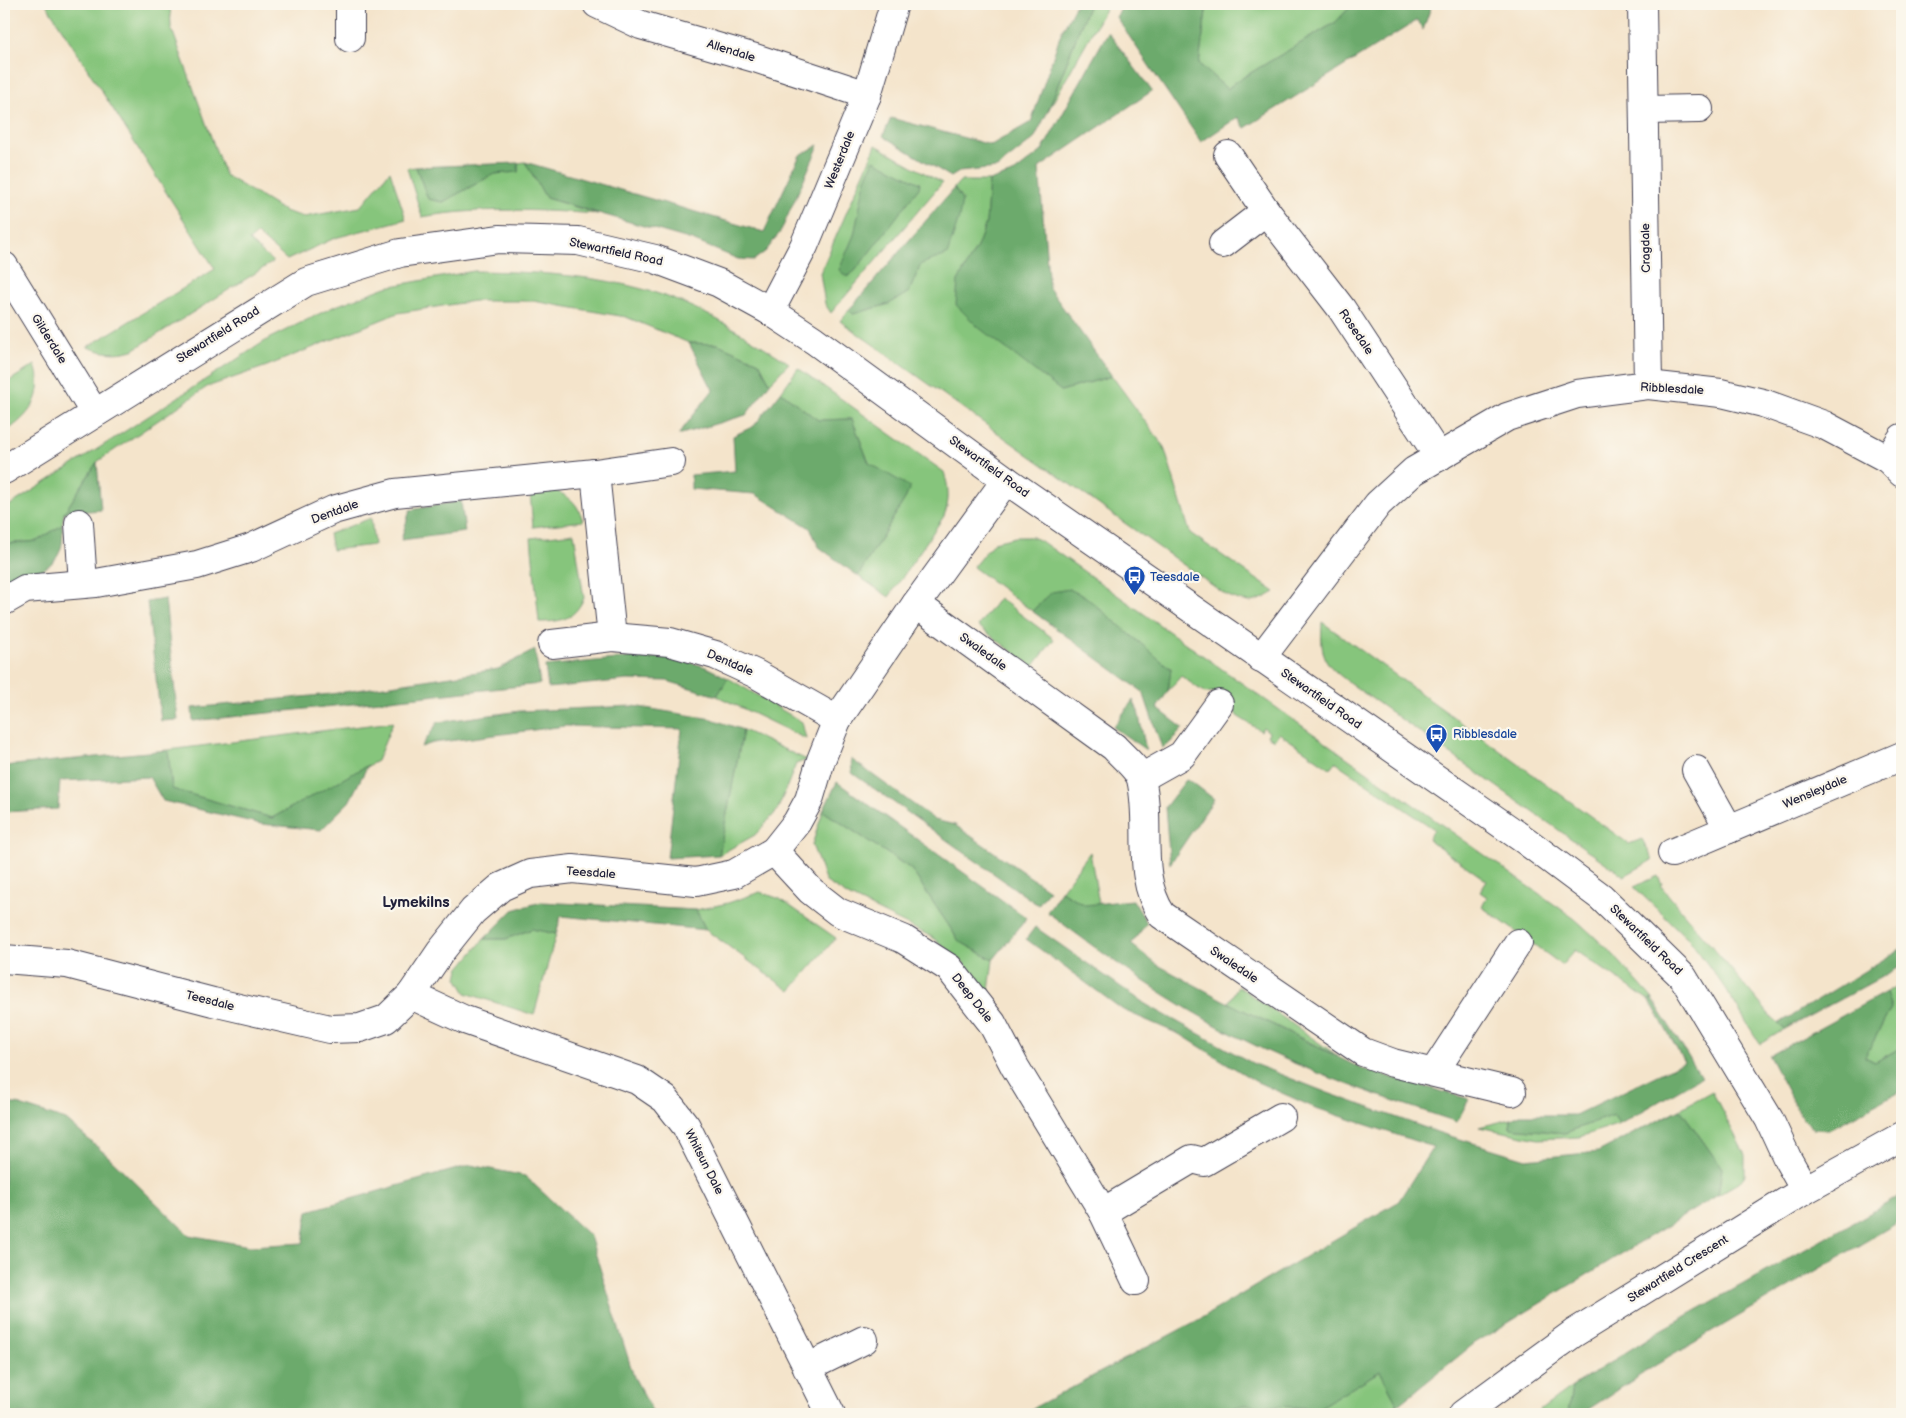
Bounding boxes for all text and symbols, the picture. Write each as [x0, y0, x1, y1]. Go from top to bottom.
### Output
street label: Allendale [705, 37, 757, 65]
street label: Westerdale [822, 129, 858, 191]
street label: Cragdale [1638, 223, 1654, 273]
street label: Stewartfield Road [568, 235, 664, 269]
street label: Stewartfield Road [174, 303, 262, 367]
street label: Rosedale [1335, 306, 1377, 358]
street label: Gilderdale [28, 311, 70, 367]
street label: Ribblesdale [1640, 380, 1704, 398]
street label: Stewartfield Road [946, 433, 1032, 501]
street label: Dentdale [309, 497, 361, 527]
bus stop icon: Teesdale [1122, 565, 1146, 596]
place label: Teesdale [1150, 570, 1200, 585]
street label: Swaledale [956, 630, 1010, 674]
street label: Dentdale [704, 646, 756, 680]
street label: Stewartfield Road [1278, 666, 1364, 733]
bus stop icon: Ribblesdale [1425, 722, 1449, 753]
place label: Ribblesdale [1453, 727, 1517, 742]
street label: Wensleydale [1781, 772, 1849, 812]
street label: Teesdale [566, 864, 616, 882]
district label: Lymekilns [382, 893, 450, 912]
street label: Stewartfield Road [1607, 902, 1686, 979]
street label: Swaledale [1207, 943, 1261, 987]
street label: Deep Dale [948, 970, 996, 1026]
street label: Teesdale [184, 988, 236, 1014]
street label: Whitsun Dale [681, 1127, 727, 1197]
street label: Stewartfield Crescent [1625, 1232, 1731, 1306]

